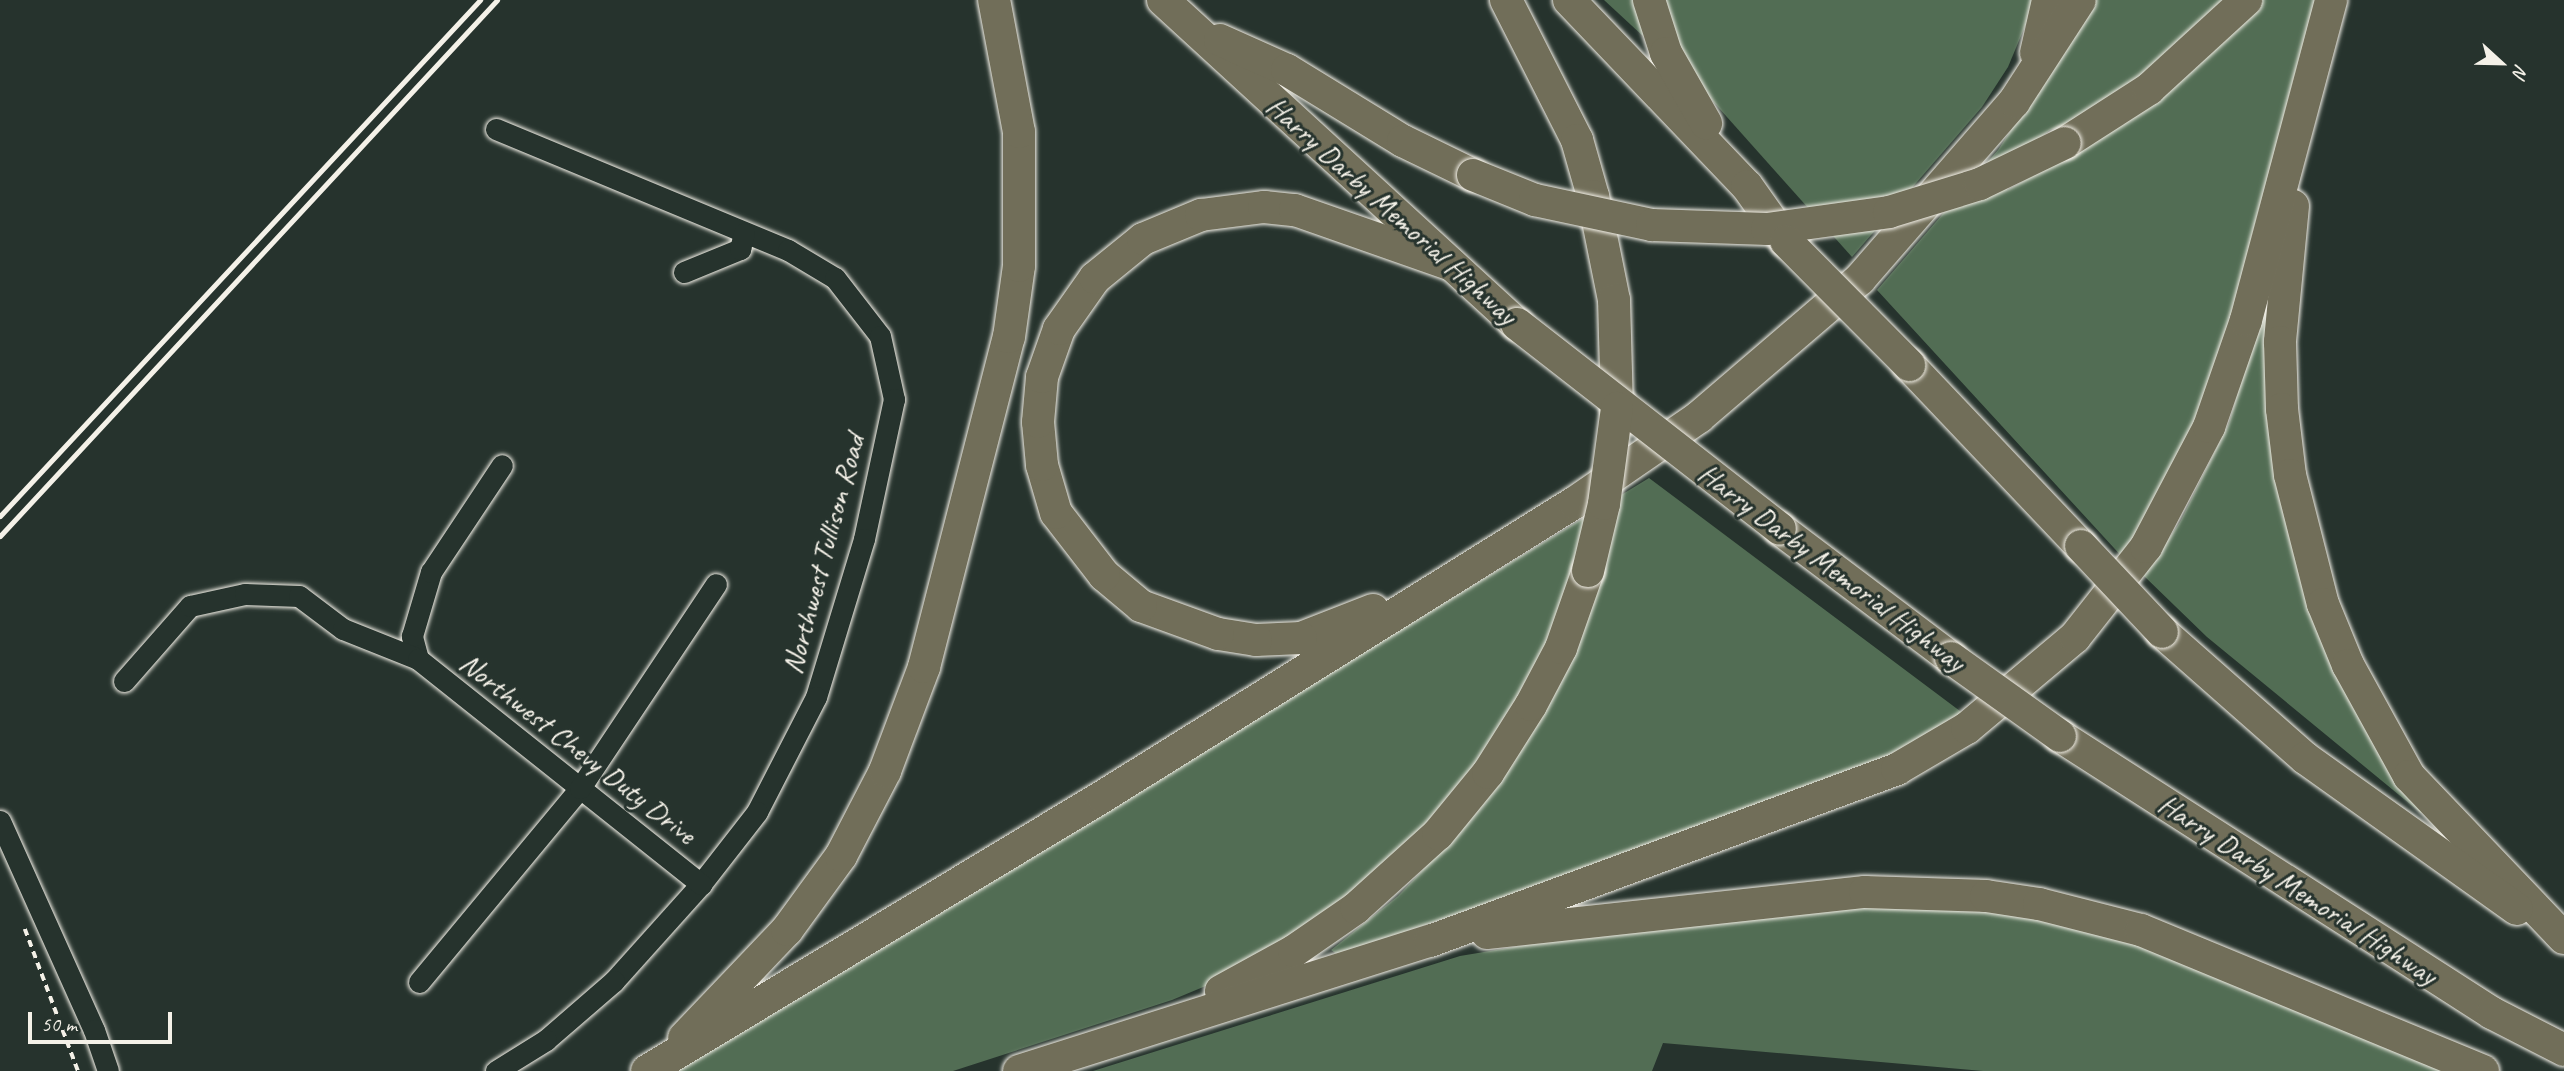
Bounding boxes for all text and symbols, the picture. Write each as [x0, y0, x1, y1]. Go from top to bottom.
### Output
north arrow [2466, 28, 2536, 98]
text: N [2507, 61, 2534, 81]
street label: Harry Darby Memorial Highway [1259, 87, 1525, 333]
street label: Northwest Tullison Road [774, 431, 872, 677]
street label: Harry Darby Memorial Highway [1691, 454, 1973, 680]
street label: Northwest Chevy Duty Drive [452, 644, 704, 852]
street label: Harry Darby Memorial Highway [2151, 785, 2445, 993]
scale bar [32, 998, 175, 1042]
text: 50 m [41, 1011, 77, 1037]

